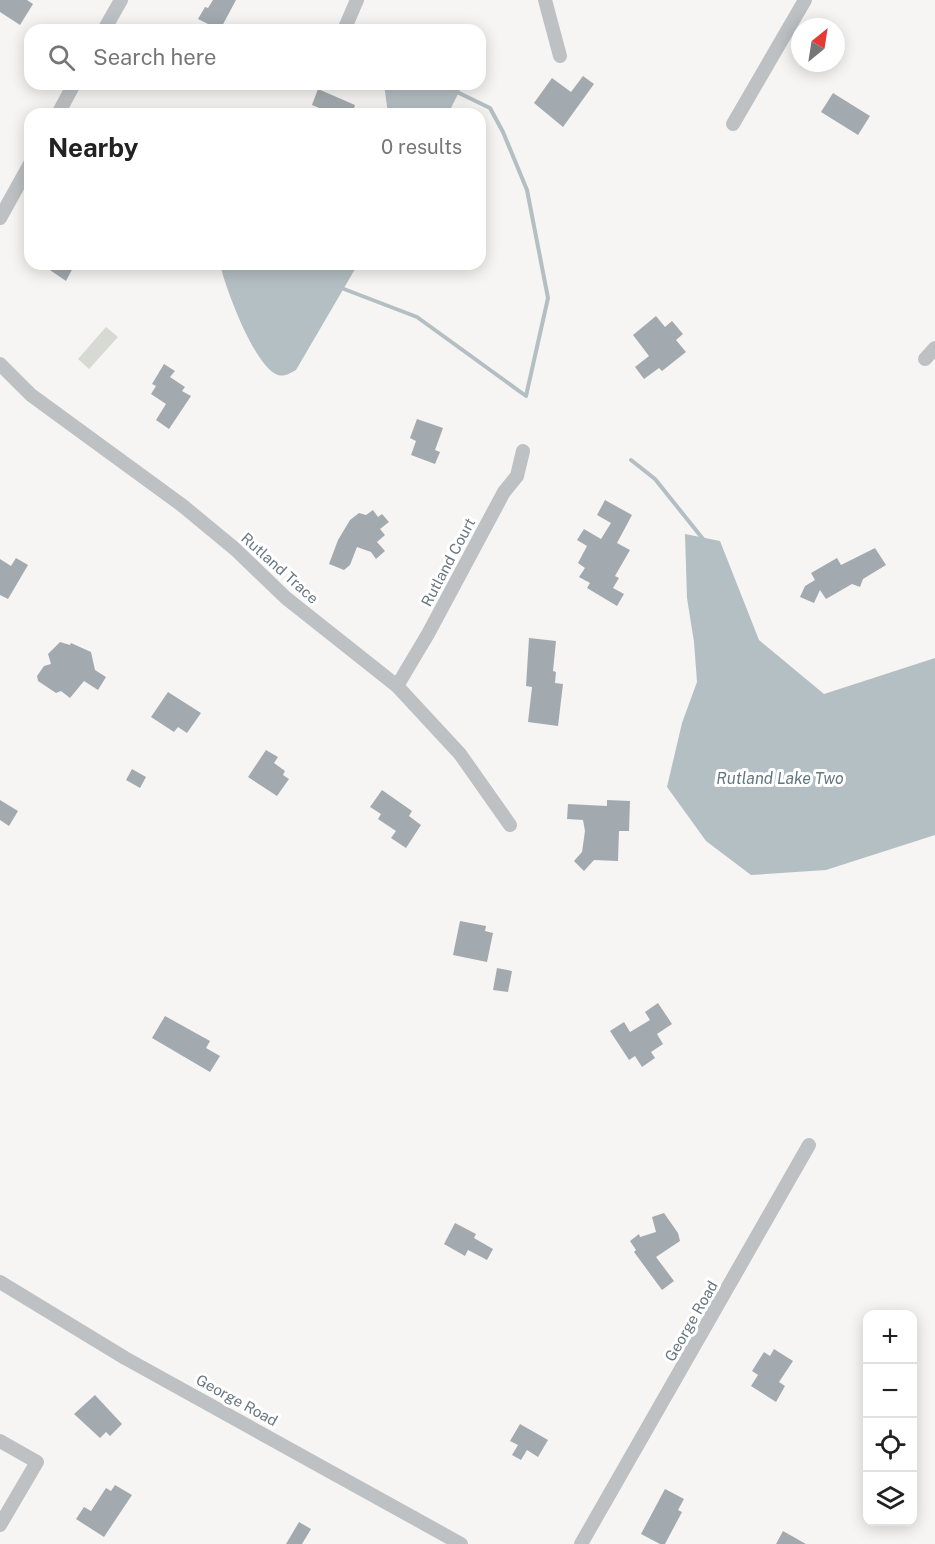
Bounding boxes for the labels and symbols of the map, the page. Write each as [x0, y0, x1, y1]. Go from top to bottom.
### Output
north arrow [791, 18, 845, 72]
street label: Rutland Court [418, 515, 478, 609]
street label: Rutland Trace [238, 529, 322, 607]
water label: Rutland Lake Two [716, 769, 844, 788]
street label: George Road [661, 1278, 721, 1364]
street label: George Road [193, 1371, 281, 1429]

